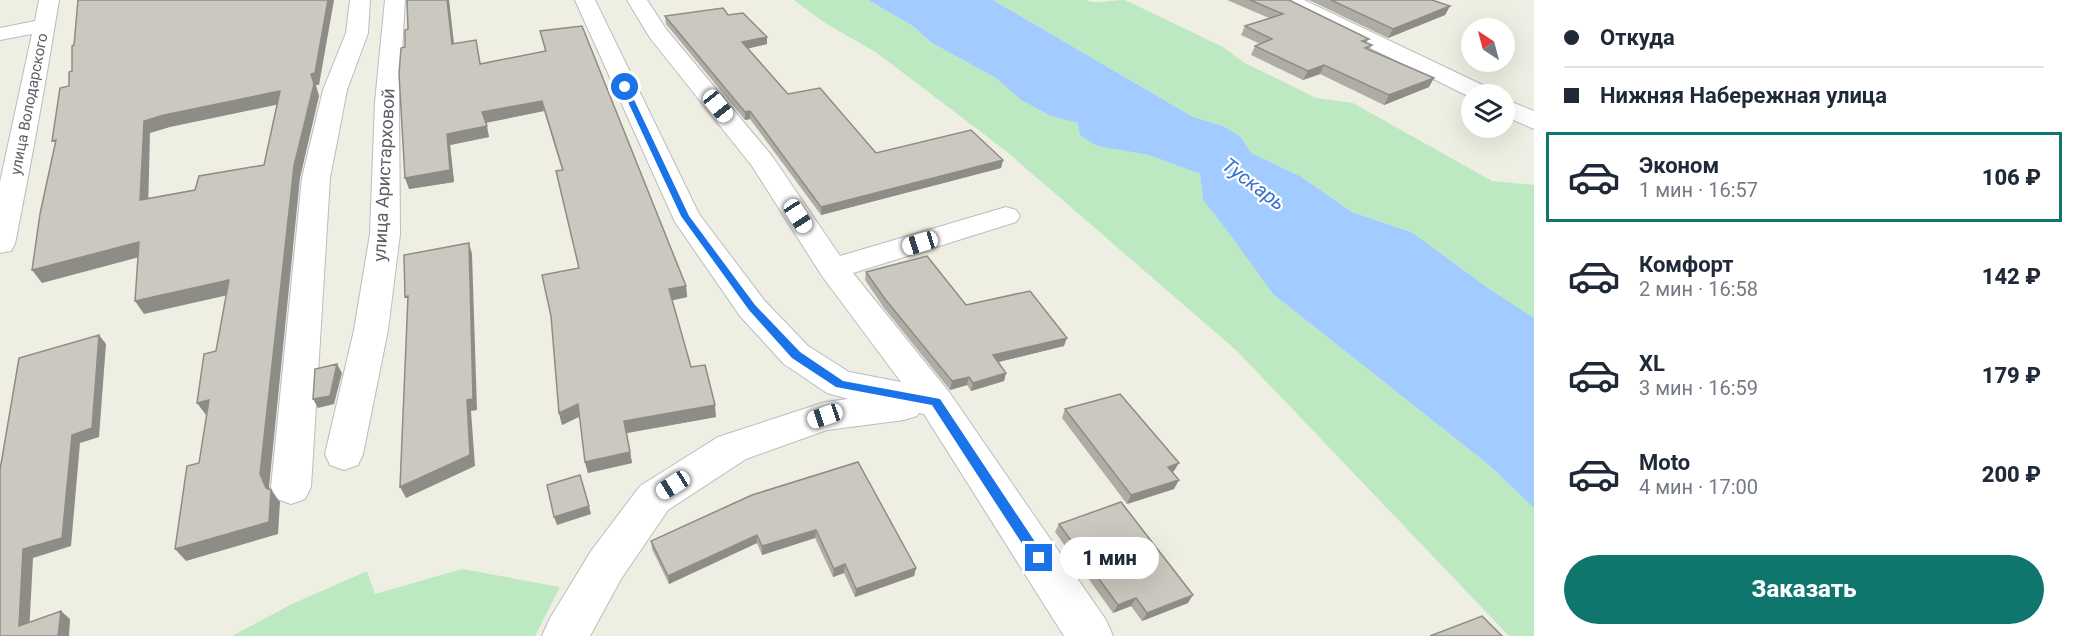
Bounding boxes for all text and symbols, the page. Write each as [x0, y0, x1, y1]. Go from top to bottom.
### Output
north arrow [1461, 18, 1515, 72]
map controls [1461, 18, 1515, 138]
text: Откуда [1600, 25, 1675, 50]
street label: улица Володарского [6, 32, 52, 176]
route start [611, 73, 638, 100]
text: Нижняя Набережная улица [1600, 83, 1887, 108]
button: layers [1461, 84, 1515, 138]
car [700, 86, 736, 126]
street label: улица Аристарховой [368, 88, 399, 262]
icon: car [1567, 150, 1621, 204]
water label: Тускарь [1218, 153, 1290, 215]
text: Эконом [1639, 153, 1719, 178]
text: 106 ₽ [1982, 165, 2041, 190]
text: 1 мин · 16:57 [1639, 178, 1758, 202]
car [781, 196, 815, 236]
car [900, 229, 940, 257]
icon: car [1567, 249, 1621, 303]
text: Комфорт [1639, 252, 1734, 277]
text: 142 ₽ [1982, 264, 2041, 289]
text: 2 мин · 16:58 [1639, 277, 1758, 301]
icon: car [1567, 348, 1621, 402]
text: XL [1639, 351, 1665, 376]
text: 179 ₽ [1982, 363, 2041, 388]
text: 3 мин · 16:59 [1639, 376, 1758, 400]
car [805, 402, 845, 430]
icon: car [1567, 447, 1621, 501]
text: Moto [1639, 450, 1690, 475]
text: 200 ₽ [1982, 462, 2041, 487]
car [653, 468, 693, 502]
text: 4 мин · 17:00 [1639, 475, 1758, 499]
callout: 1 мин [1060, 537, 1159, 579]
route end [1025, 544, 1052, 571]
text: 1 мин [1082, 546, 1137, 570]
button: Заказать [1564, 555, 2044, 624]

